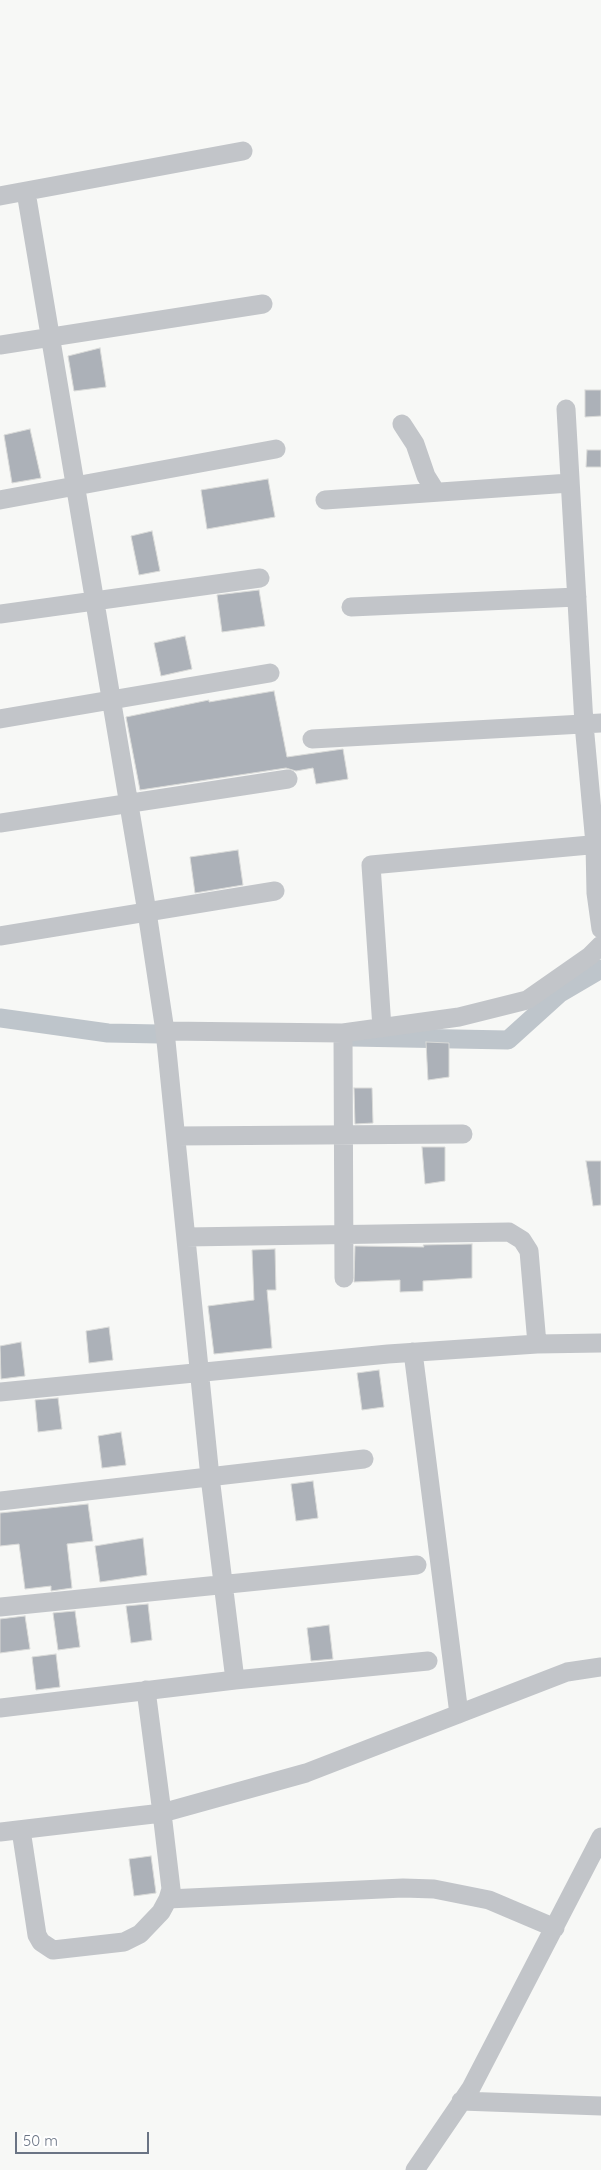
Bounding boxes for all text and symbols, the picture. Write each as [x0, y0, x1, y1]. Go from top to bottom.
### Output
scale bar [18, 2122, 151, 2154]
text: 50 m [23, 2131, 58, 2150]

